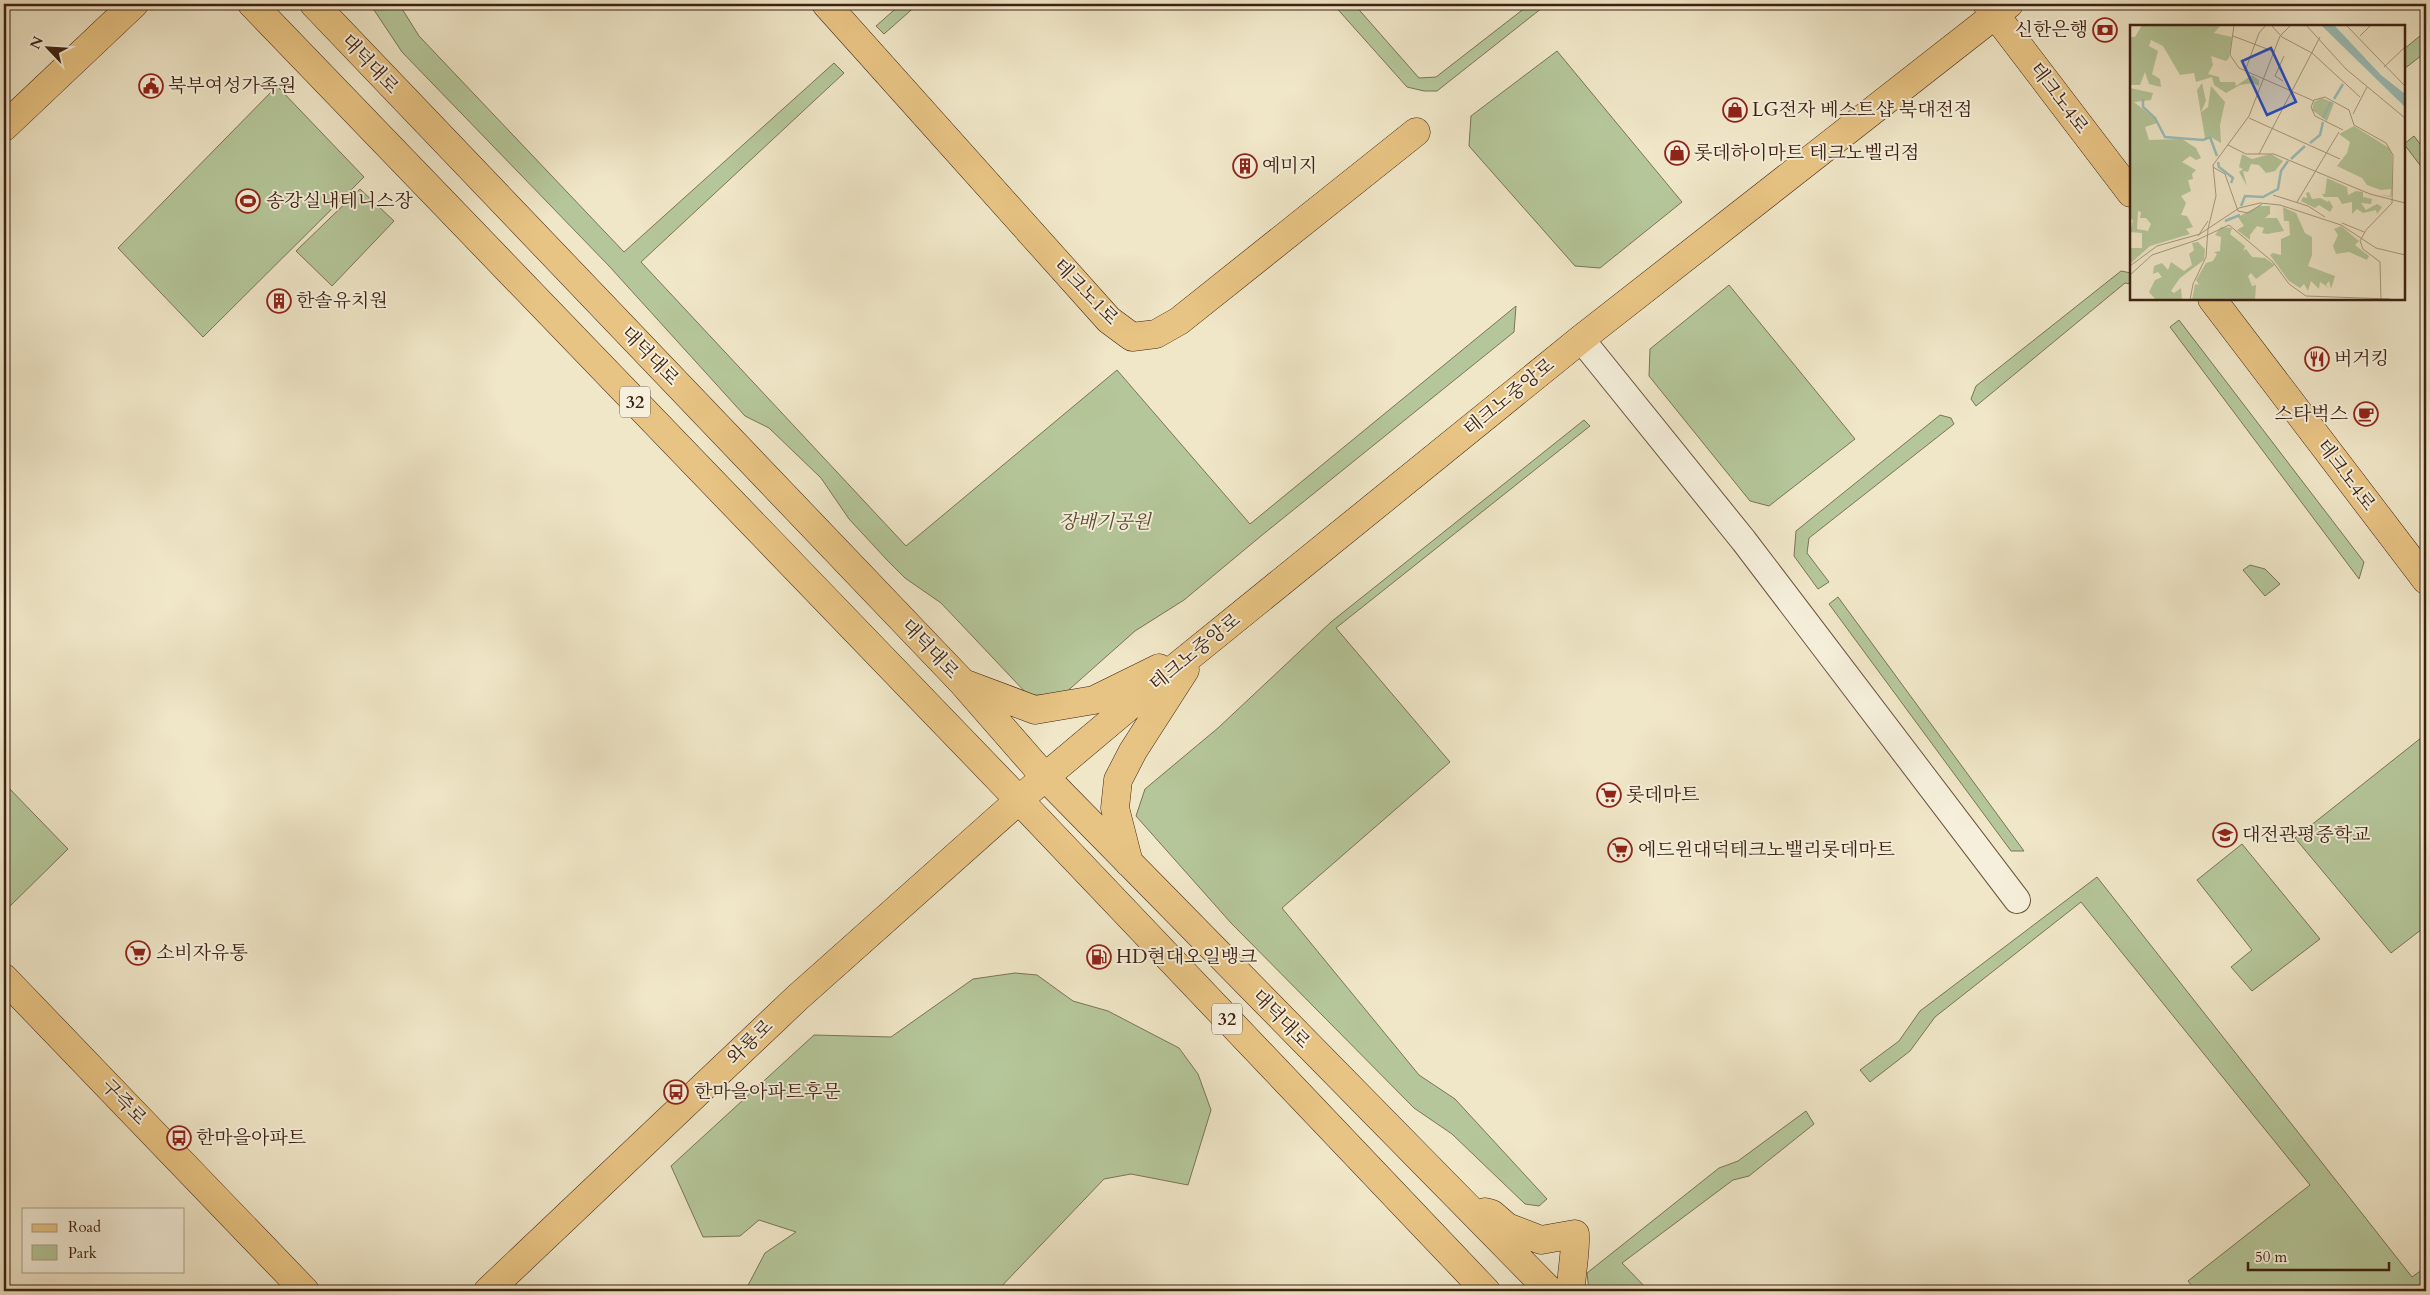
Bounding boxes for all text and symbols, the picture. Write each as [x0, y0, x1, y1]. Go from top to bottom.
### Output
place label: 신한은행 [2015, 17, 2088, 43]
bank icon: 신한은행 [2092, 17, 2118, 43]
north arrow [22, 22, 72, 72]
inset map [2130, 25, 2405, 300]
street label: 대덕대로 [335, 28, 405, 100]
text: N [25, 33, 48, 52]
street label: 테크노4로 [2024, 57, 2094, 139]
public building icon: 북부여성가족원 [138, 73, 164, 99]
place label: 북부여성가족원 [168, 73, 296, 99]
shop icon: LG전자 베스트샵 북대전점 [1722, 97, 1748, 123]
place label: LG전자 베스트샵 북대전점 [1752, 97, 1972, 123]
shop icon: 롯데하이마트 테크노벨리점 [1664, 140, 1690, 166]
place label: 롯데하이마트 테크노벨리점 [1694, 140, 1919, 166]
building icon: 예미지 [1232, 153, 1258, 179]
place label: 예미지 [1262, 153, 1317, 179]
sports icon: 송강실내테니스장 [235, 188, 261, 214]
place label: 송강실내테니스장 [266, 188, 413, 214]
street label: 테크노1로 [1048, 253, 1124, 331]
building icon: 한솔유치원 [266, 288, 292, 314]
place label: 한솔유치원 [296, 288, 388, 314]
street label: 대덕대로 [615, 321, 685, 391]
restaurant icon: 버거킹 [2304, 346, 2330, 372]
place label: 버거킹 [2334, 346, 2389, 372]
street label: 테크노중앙로 [1458, 352, 1560, 442]
road number: 32 [620, 387, 650, 418]
place label: 스타벅스 [2275, 401, 2348, 427]
cafe icon: 스타벅스 [2353, 401, 2379, 427]
street label: 테크노4로 [2311, 434, 2381, 516]
park label: 장배기공원 [1059, 509, 1153, 535]
street label: 테크노중앙로 [1144, 607, 1246, 697]
street label: 대덕대로 [895, 613, 965, 685]
supermarket icon: 롯데마트 [1596, 782, 1622, 808]
place label: 롯데마트 [1626, 782, 1699, 808]
school or university icon: 대전관평중학교 [2212, 822, 2238, 848]
place label: 대전관평중학교 [2242, 822, 2370, 848]
supermarket icon: 에드윈대덕테크노밸리롯데마트 [1607, 837, 1633, 863]
place label: 에드윈대덕테크노밸리롯데마트 [1638, 837, 1895, 863]
supermarket icon: 소비자유통 [125, 940, 151, 966]
place label: 소비자유통 [156, 940, 248, 966]
fuel station icon: HD현대오일뱅크 [1086, 944, 1112, 970]
place label: HD현대오일뱅크 [1116, 944, 1257, 970]
street label: 대덕대로 [1246, 984, 1316, 1054]
road number: 32 [1212, 1004, 1242, 1034]
street label: 와룡로 [721, 1014, 779, 1070]
street label: 구즉로 [96, 1073, 152, 1131]
bus stop icon: 한마을아파트후문 [663, 1079, 689, 1105]
place label: 한마을아파트후문 [694, 1079, 841, 1105]
bus stop icon: 한마을아파트 [166, 1125, 192, 1151]
place label: 한마을아파트 [196, 1125, 306, 1151]
legend [22, 1208, 185, 1272]
text: Road [68, 1217, 101, 1237]
scale bar [2248, 1240, 2389, 1272]
text: Park [68, 1243, 97, 1263]
text: 50 m [2255, 1247, 2287, 1267]

